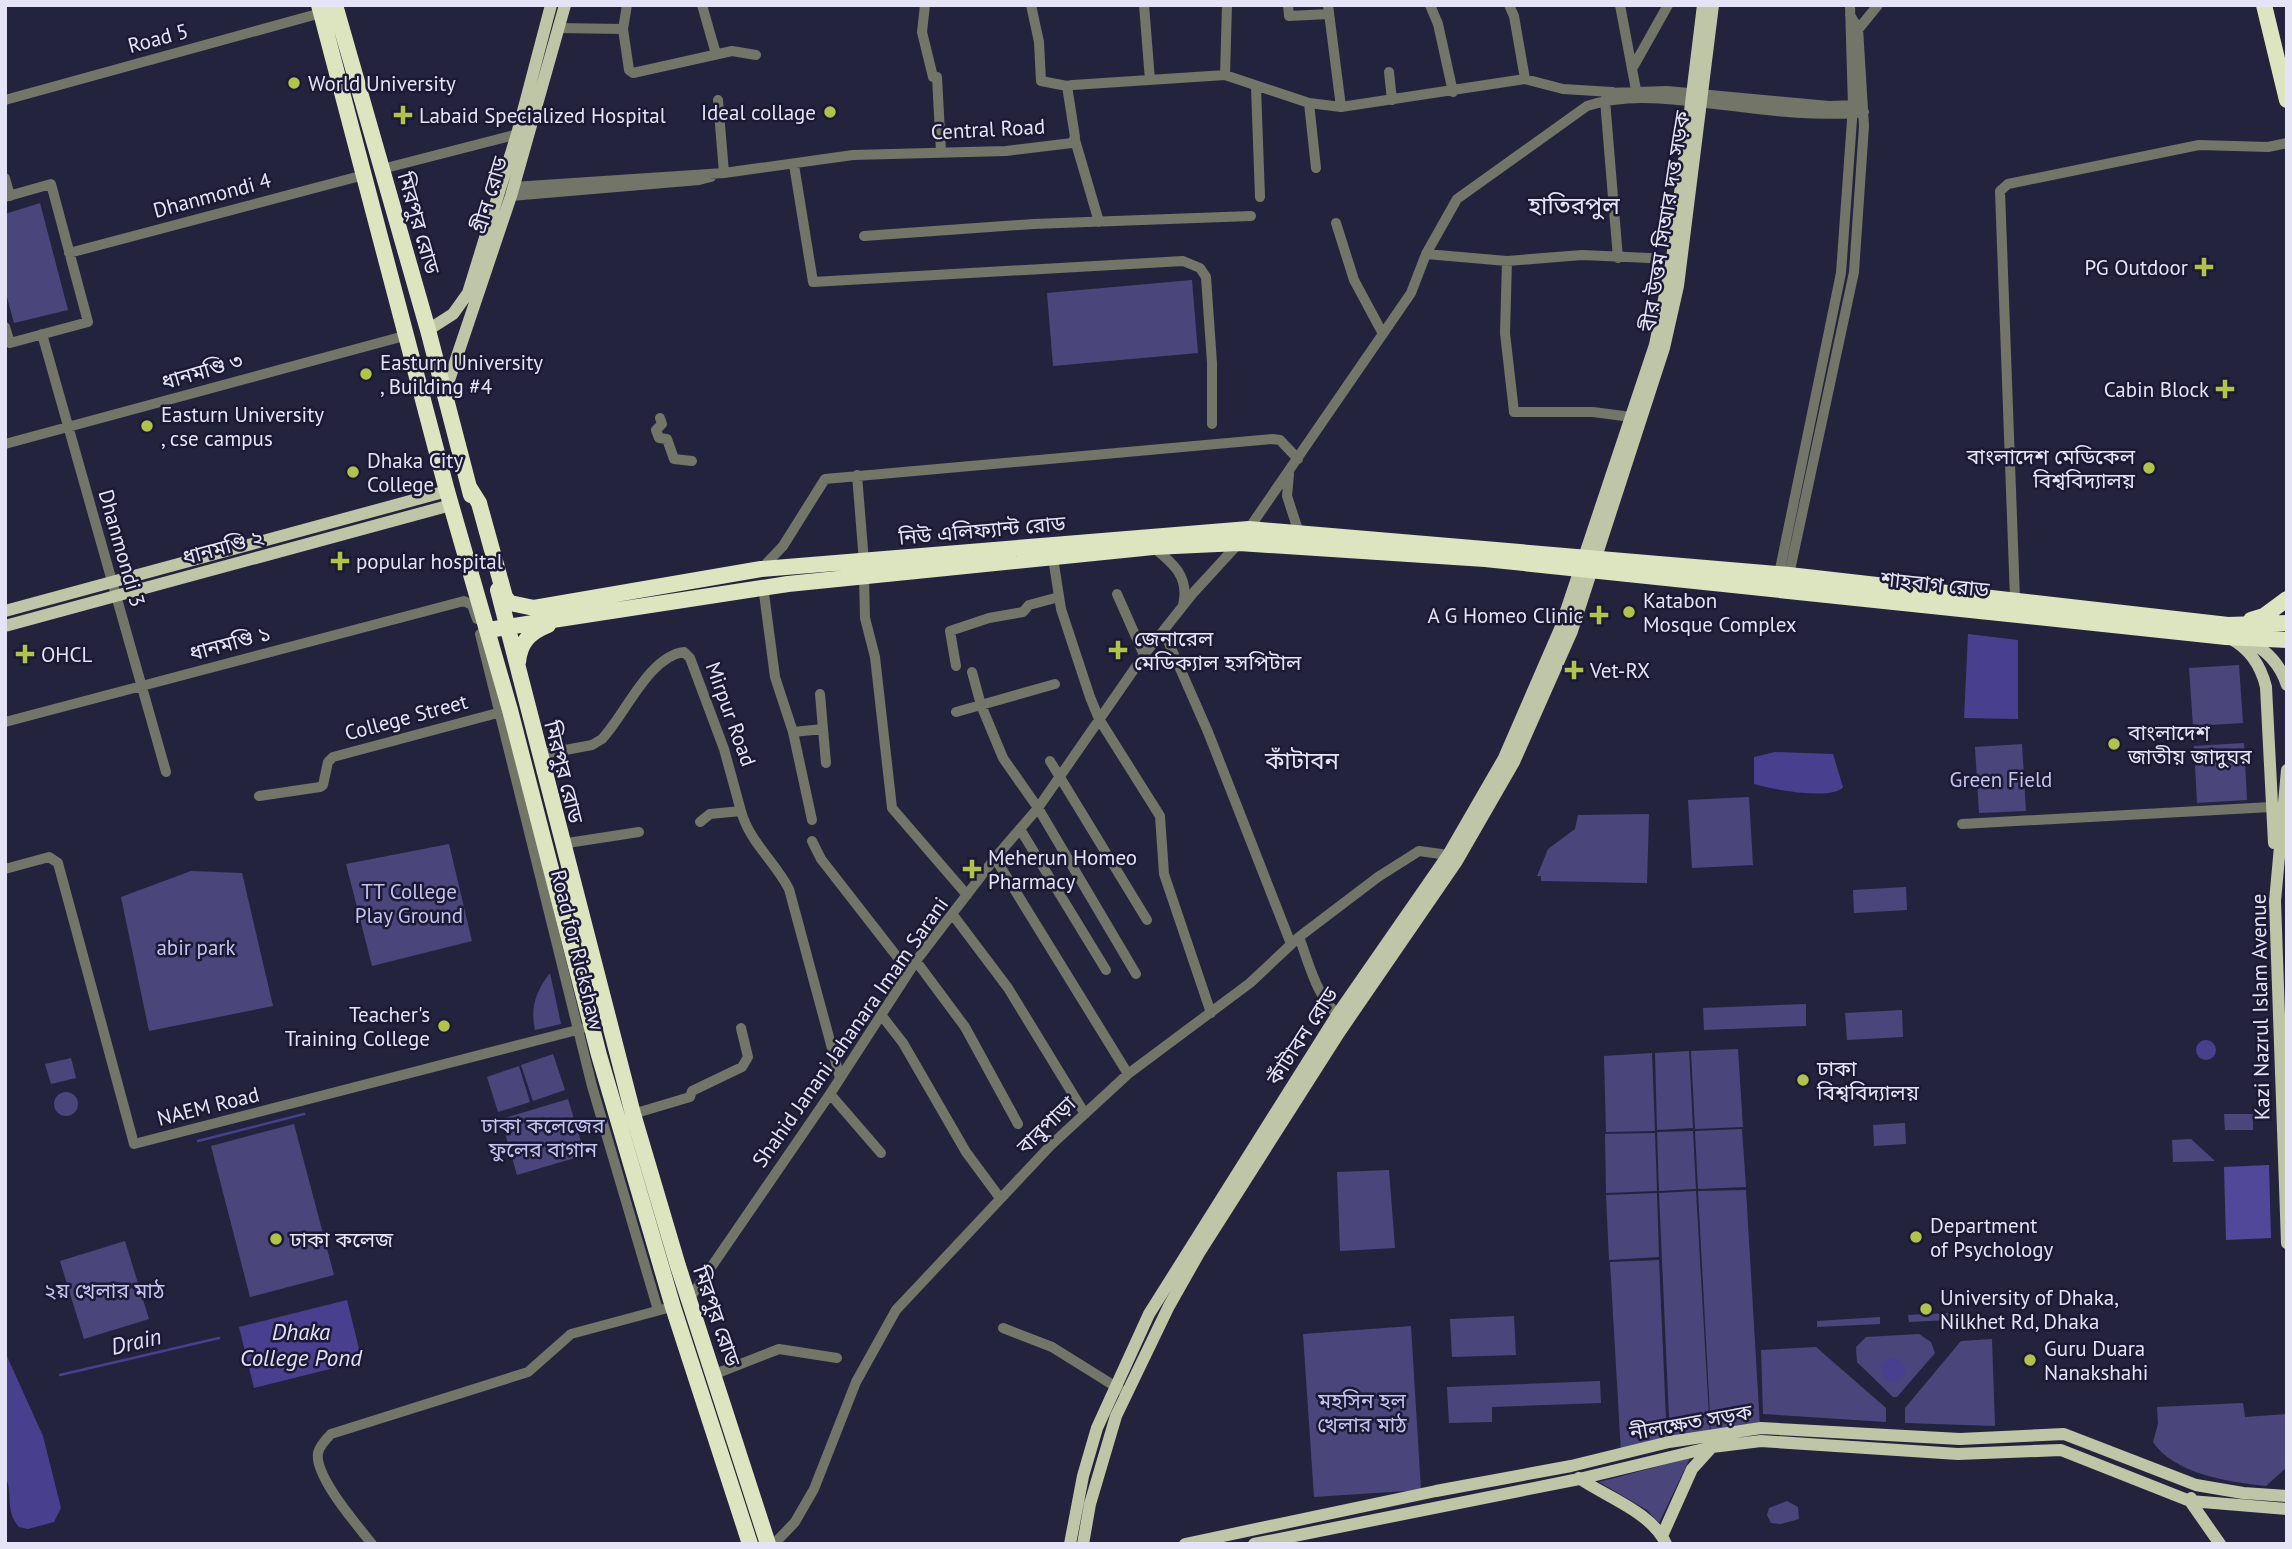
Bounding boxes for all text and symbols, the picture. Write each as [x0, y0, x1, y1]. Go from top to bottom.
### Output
street label: Road 5 [125, 17, 191, 59]
place label: World University [308, 70, 456, 97]
marker: World University [286, 75, 302, 91]
place label: Ideal collage [701, 99, 816, 126]
place label: Labaid Specialized Hospital [419, 102, 666, 129]
marker: Ideal collage [822, 104, 838, 120]
marker: Labaid Specialized Hospital [393, 105, 413, 125]
street label: বীর উত্তম সিআর দত্ত সড়ক [1634, 108, 1696, 334]
street label: Central Road [930, 113, 1046, 145]
street label: গ্রীন রোড [465, 152, 514, 237]
street label: Dhanmondi 4 [150, 166, 274, 224]
street label: মিরপুর রোড [391, 168, 447, 278]
district label: হাতিরপুল [1527, 190, 1620, 221]
place label: PG Outdoor [2084, 254, 2188, 281]
marker: PG Outdoor [2194, 257, 2214, 277]
street label: ধানমণ্ডি ৩ [158, 347, 246, 395]
place label: Easturn University , Building #4 [380, 349, 543, 400]
marker: Easturn University , Building #4 [358, 366, 374, 382]
place label: Cabin Block [2104, 376, 2209, 403]
marker: Cabin Block [2215, 379, 2235, 399]
place label: Easturn University , cse campus [161, 401, 324, 452]
marker: Easturn University , cse campus [139, 418, 155, 434]
place label: বাংলাদেশ মেডিকেল বিশ্ববিদ্যালয় [1966, 443, 2136, 494]
place label: Dhaka City College [367, 447, 463, 498]
marker: বাংলাদেশ মেডিকেল বিশ্ববিদ্যালয় [2141, 460, 2157, 476]
marker: Dhaka City College [345, 464, 361, 480]
street label: Dhanmondi 3 [92, 486, 152, 610]
street label: নিউ এলিফ্যান্ট রোড [896, 509, 1068, 551]
street label: ধানমণ্ডি ২ [179, 523, 267, 571]
place label: popular hospital [356, 548, 503, 575]
marker: popular hospital [330, 551, 350, 571]
street label: শাহবাগ রোড [1878, 565, 1992, 603]
place label: Katabon Mosque Complex [1643, 587, 1797, 638]
place label: A G Homeo Clinic [1427, 602, 1583, 629]
marker: Katabon Mosque Complex [1621, 604, 1637, 620]
marker: A G Homeo Clinic [1589, 605, 1609, 625]
street label: ধানমণ্ডি ১ [186, 619, 274, 667]
place label: জেনারেল মেডিক্যাল হসপিটাল [1134, 625, 1302, 676]
marker: জেনারেল মেডিক্যাল হসপিটাল [1108, 640, 1128, 660]
place label: OHCL [41, 641, 92, 668]
marker: OHCL [15, 644, 35, 664]
place label: Vet-RX [1589, 657, 1650, 684]
street label: Mirpur Road [700, 658, 762, 770]
marker: Vet-RX [1564, 660, 1584, 680]
street label: College Street [341, 688, 471, 746]
street label: মিরপুর রোড [538, 717, 590, 827]
place label: বাংলাদেশ জাতীয় জাদুঘর [2127, 719, 2252, 770]
marker: বাংলাদেশ জাতীয় জাদুঘর [2106, 736, 2122, 752]
district label: কাঁটাবন [1264, 745, 1340, 776]
park label: Green Field [1950, 766, 2052, 793]
place label: Meherun Homeo Pharmacy [988, 844, 1137, 895]
marker: Meherun Homeo Pharmacy [962, 859, 982, 879]
street label: Road for Rickshaw [545, 867, 611, 1034]
park label: TT College Play Ground [355, 878, 463, 929]
street label: Shahid Janani Jahanara Imam Sarani [746, 891, 954, 1173]
street label: Kazi Nazrul Islam Avenue [2245, 894, 2275, 1120]
park label: abir park [156, 934, 236, 961]
street label: কাঁটাবন রোড [1260, 981, 1344, 1091]
place label: Teacher's Training College [285, 1001, 430, 1052]
marker: Teacher's Training College [436, 1018, 452, 1034]
place label: ঢাকা বিশ্ববিদ্যালয় [1816, 1055, 1920, 1106]
marker: ঢাকা বিশ্ববিদ্যালয় [1795, 1072, 1811, 1088]
street label: NAEM Road [154, 1080, 262, 1132]
street label: বাবুপাড়া [1010, 1090, 1081, 1160]
park label: ঢাকা কলেজের ফুলের বাগান [480, 1112, 605, 1163]
place label: Department of Psychology [1930, 1212, 2054, 1263]
place label: ঢাকা কলেজ [289, 1226, 394, 1253]
marker: Department of Psychology [1908, 1229, 1924, 1245]
marker: ঢাকা কলেজ [268, 1231, 284, 1247]
street label: মিরপুর রোড [687, 1261, 747, 1371]
park label: ২য় খেলার মাঠ [44, 1277, 165, 1304]
place label: University of Dhaka, Nilkhet Rd, Dhaka [1940, 1284, 2119, 1335]
marker: University of Dhaka, Nilkhet Rd, Dhaka [1918, 1301, 1934, 1317]
water label: Dhaka College Pond [240, 1317, 363, 1372]
water label: Drain [108, 1321, 164, 1361]
place label: Guru Duara Nanakshahi [2044, 1335, 2148, 1386]
marker: Guru Duara Nanakshahi [2022, 1352, 2038, 1368]
park label: মহসিন হল খেলার মাঠ [1317, 1387, 1407, 1438]
street label: নীলক্ষেত সড়ক [1627, 1398, 1755, 1446]

